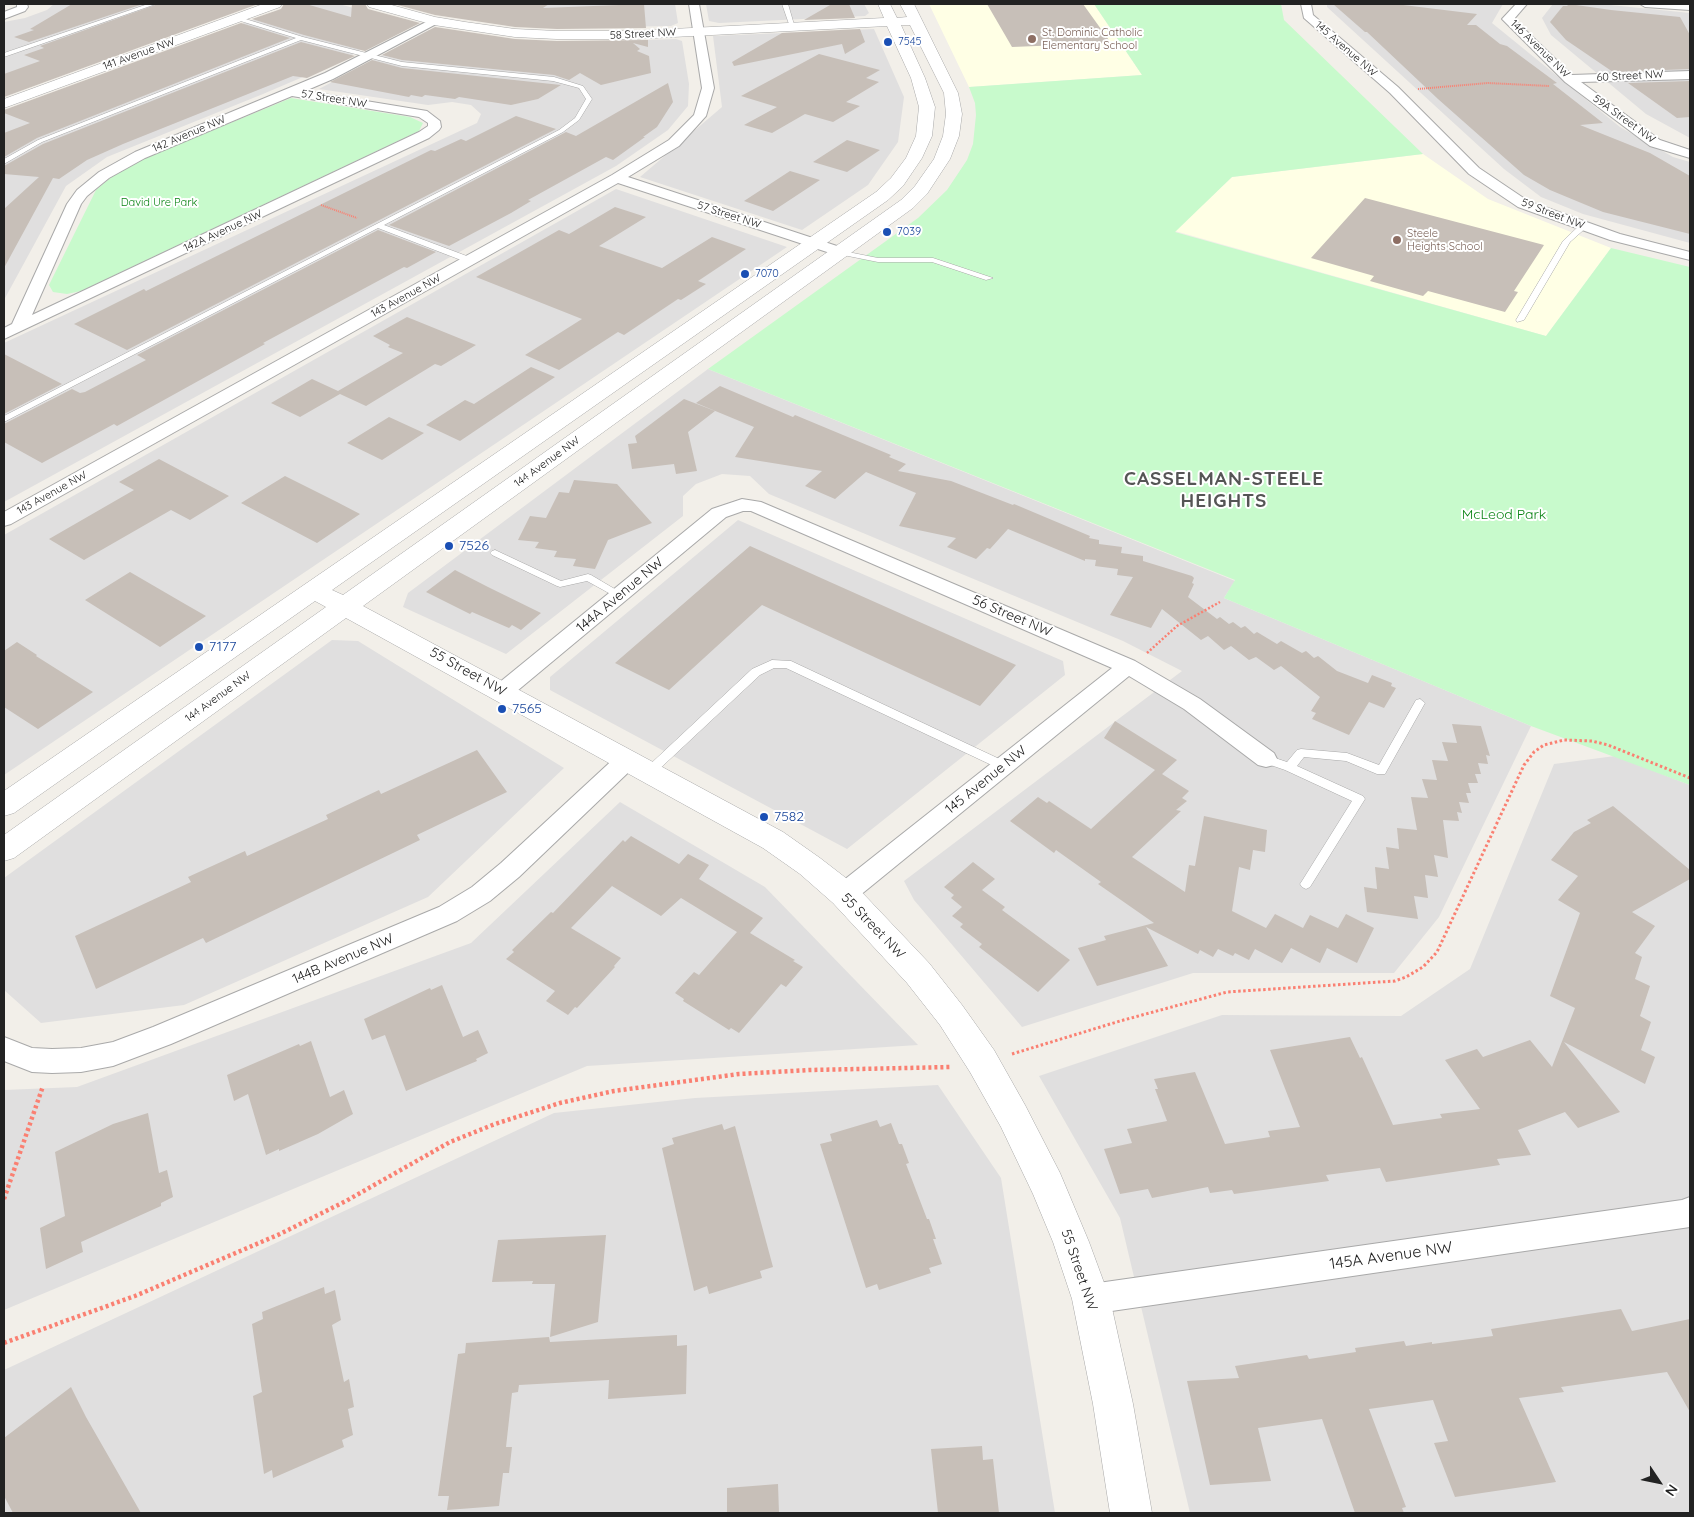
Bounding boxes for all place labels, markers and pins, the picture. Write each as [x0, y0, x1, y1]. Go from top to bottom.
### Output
place label: St. Dominic Catholic Elementary School [1042, 26, 1142, 52]
marker: St. Dominic Catholic Elementary School [1026, 33, 1038, 45]
place label: 7545 [898, 35, 922, 49]
marker: 7545 [882, 36, 894, 48]
place label: 7039 [897, 225, 921, 239]
marker: 7039 [881, 226, 893, 238]
place label: Steele Heights School [1407, 227, 1483, 253]
marker: Steele Heights School [1391, 234, 1403, 246]
place label: 7070 [755, 267, 779, 281]
marker: 7070 [739, 268, 751, 280]
place label: 7526 [459, 538, 489, 554]
marker: 7526 [443, 540, 455, 552]
place label: 7177 [209, 639, 236, 655]
marker: 7177 [193, 641, 205, 653]
place label: 7565 [512, 701, 542, 717]
marker: 7565 [496, 703, 508, 715]
place label: 7582 [774, 809, 804, 825]
marker: 7582 [758, 811, 770, 823]

